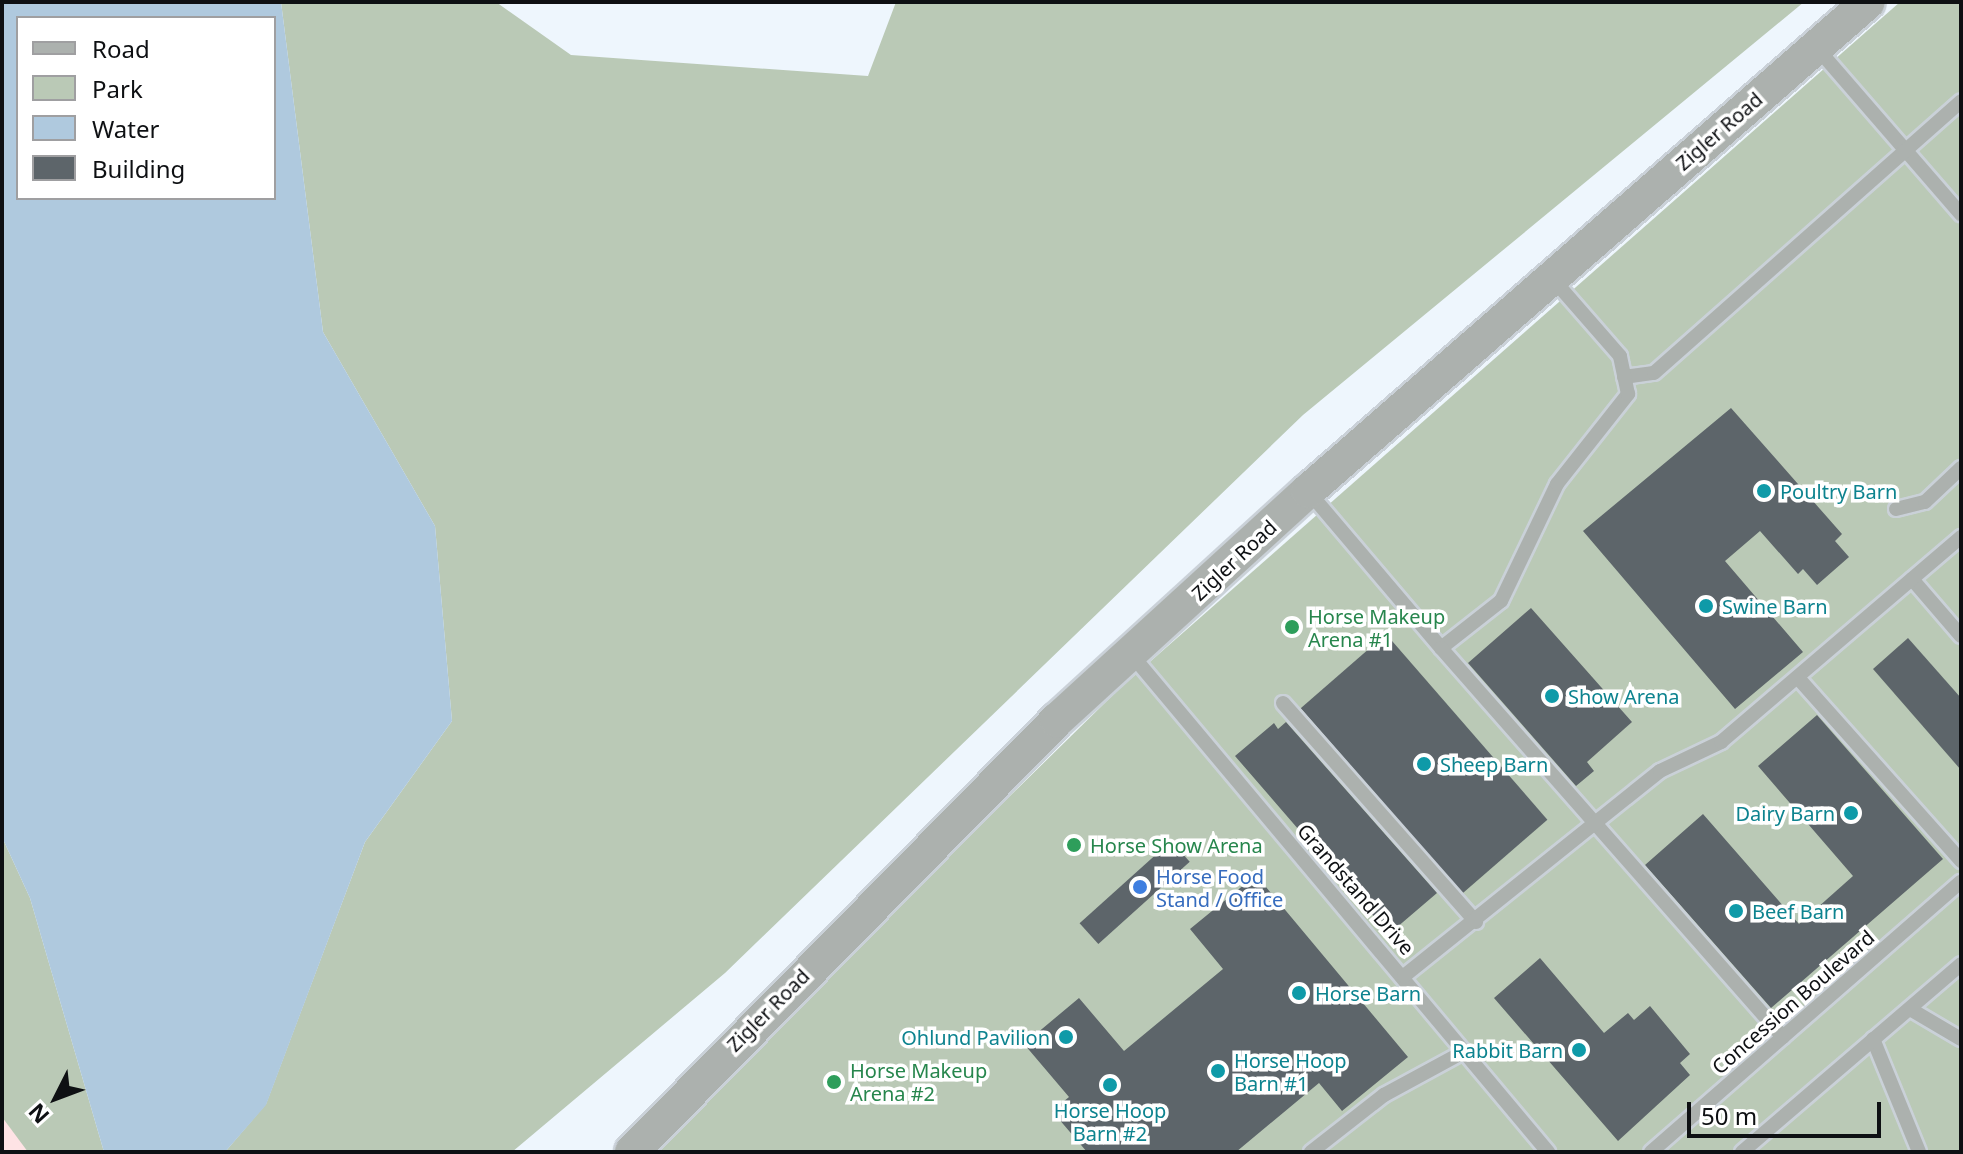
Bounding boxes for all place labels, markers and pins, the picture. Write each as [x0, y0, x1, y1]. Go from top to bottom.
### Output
place label: Poultry Barn [1780, 479, 1897, 503]
marker: Poultry Barn [1755, 482, 1773, 500]
place label: Swine Barn [1722, 594, 1828, 618]
marker: Swine Barn [1697, 597, 1715, 615]
place label: Horse Makeup Arena #1 [1308, 604, 1445, 651]
marker: Horse Makeup Arena #1 [1283, 618, 1301, 636]
place label: Show Arena [1568, 684, 1679, 708]
marker: Show Arena [1543, 687, 1561, 705]
place label: Sheep Barn [1440, 752, 1548, 776]
marker: Sheep Barn [1415, 755, 1433, 773]
place label: Dairy Barn [1736, 801, 1835, 825]
marker: Dairy Barn [1842, 804, 1860, 822]
place label: Horse Show Arena [1090, 833, 1263, 857]
marker: Horse Show Arena [1065, 836, 1083, 854]
place label: Horse Food Stand / Office [1156, 864, 1283, 911]
marker: Horse Food Stand / Office [1131, 878, 1149, 896]
place label: Beef Barn [1752, 899, 1844, 923]
marker: Beef Barn [1727, 902, 1745, 920]
place label: Horse Barn [1315, 981, 1421, 1005]
marker: Horse Barn [1290, 984, 1308, 1002]
place label: Ohlund Pavilion [901, 1025, 1050, 1049]
marker: Ohlund Pavilion [1057, 1028, 1075, 1046]
place label: Rabbit Barn [1452, 1038, 1563, 1062]
marker: Rabbit Barn [1570, 1041, 1588, 1059]
place label: Horse Hoop Barn #1 [1234, 1048, 1347, 1095]
place label: Horse Makeup Arena #2 [850, 1058, 987, 1105]
marker: Horse Hoop Barn #1 [1209, 1062, 1227, 1080]
marker: Horse Makeup Arena #2 [825, 1073, 843, 1091]
marker: Horse Hoop Barn #2 [1101, 1076, 1119, 1094]
place label: Horse Hoop Barn #2 [1054, 1098, 1166, 1145]

